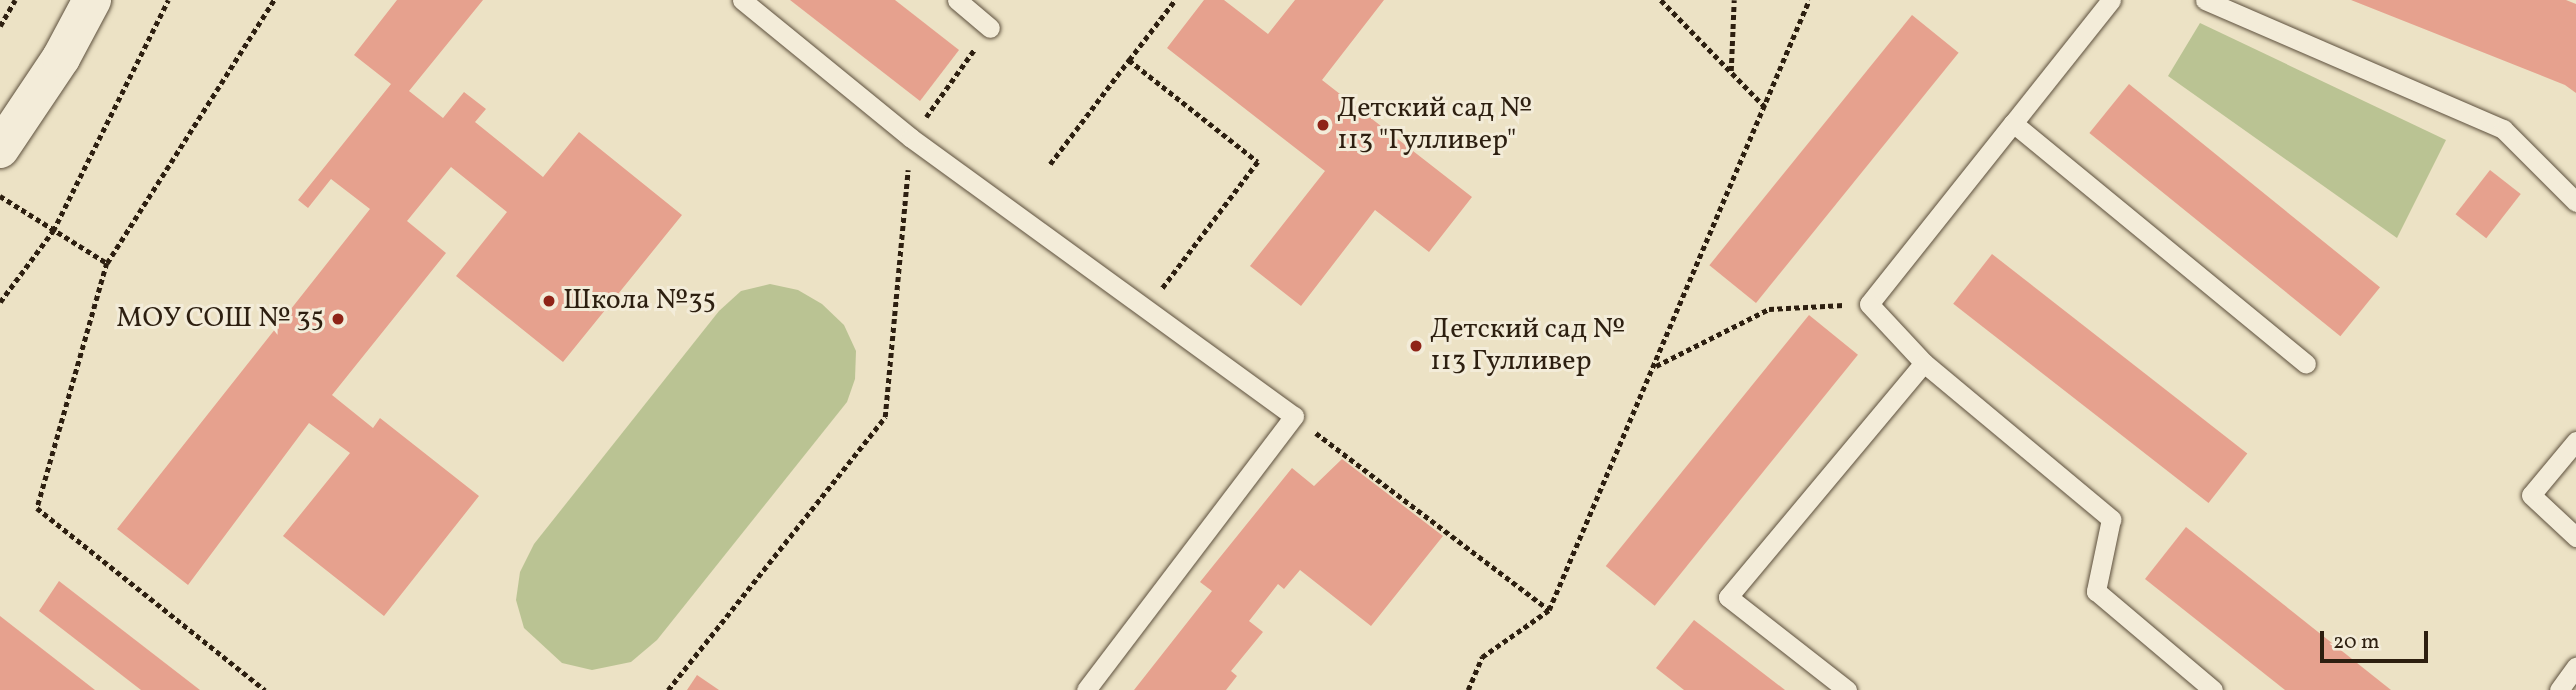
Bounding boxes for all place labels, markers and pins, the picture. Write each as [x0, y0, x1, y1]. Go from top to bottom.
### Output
place label: Детский сад № 113 "Гулливер" [1337, 92, 1532, 158]
marker: Детский сад № 113 "Гулливер" [1315, 117, 1331, 133]
place label: Школа №35 [563, 284, 716, 318]
marker: Школа №35 [541, 293, 557, 309]
place label: МОУ СОШ № 35 [116, 302, 324, 336]
marker: МОУ СОШ № 35 [330, 311, 346, 327]
place label: Детский сад № 113 Гулливер [1430, 313, 1625, 379]
marker: Детский сад № 113 Гулливер [1408, 338, 1424, 354]

